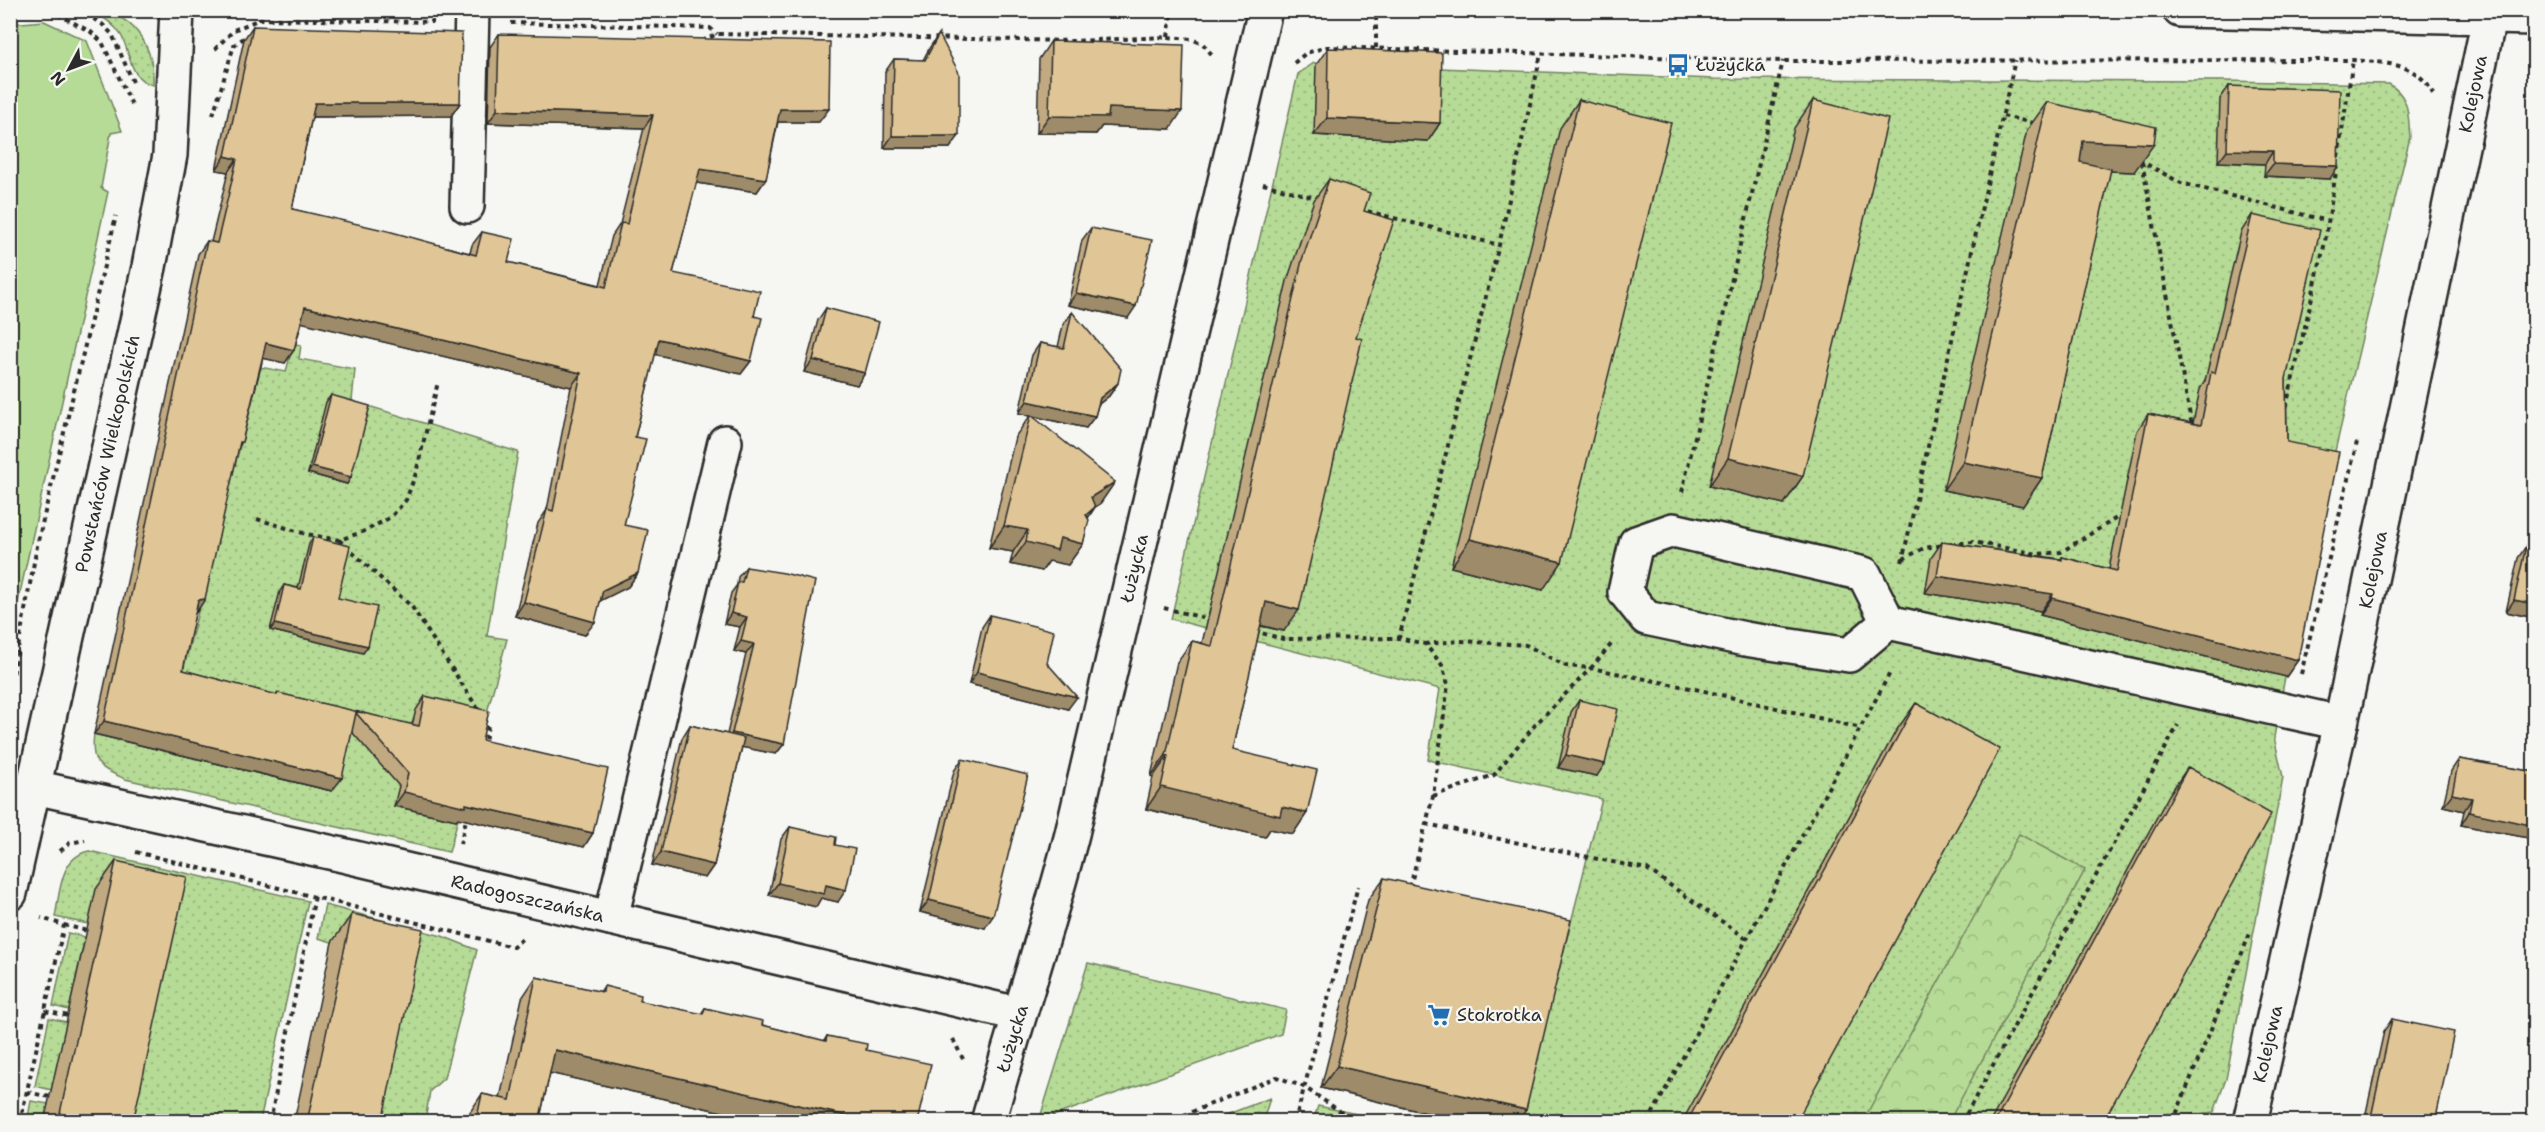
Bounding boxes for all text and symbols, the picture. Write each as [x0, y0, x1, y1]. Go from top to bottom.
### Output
north arrow [39, 39, 99, 99]
bus stop icon: Łużycka [1665, 52, 1691, 78]
place label: Łużycka [1695, 53, 1766, 77]
street label: Kolejowa [2453, 53, 2493, 135]
text: N [46, 67, 70, 90]
street label: Powstańców Wielkopolskich [69, 332, 146, 575]
street label: Kolejowa [2353, 529, 2393, 611]
street label: Łużycka [1114, 532, 1154, 606]
street label: Radogoszczańska [449, 869, 607, 928]
street label: Łużycka [991, 1002, 1034, 1076]
supermarket icon: Stokrotka [1426, 1002, 1452, 1028]
place label: Stokrotka [1457, 1003, 1542, 1027]
street label: Kolejowa [2247, 1003, 2288, 1085]

